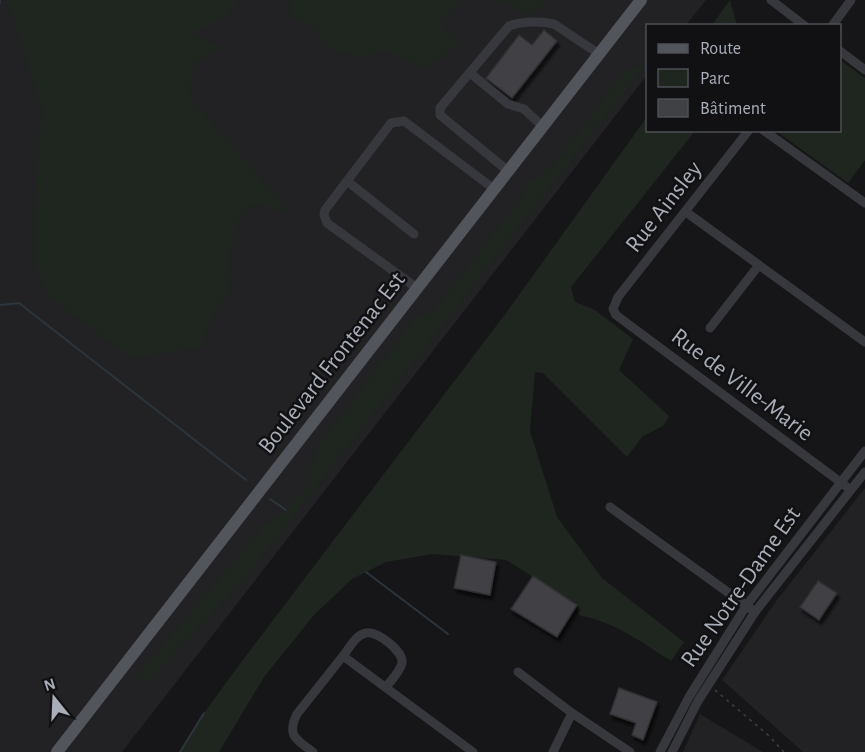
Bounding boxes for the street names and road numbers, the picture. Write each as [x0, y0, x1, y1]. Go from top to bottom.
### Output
street label: Rue Ainsley [621, 157, 707, 257]
street label: Boulevard Frontenac Est [254, 268, 410, 458]
street label: Rue de Ville-Marie [667, 324, 817, 446]
street label: Rue Notre-Dame Est [677, 502, 805, 672]

